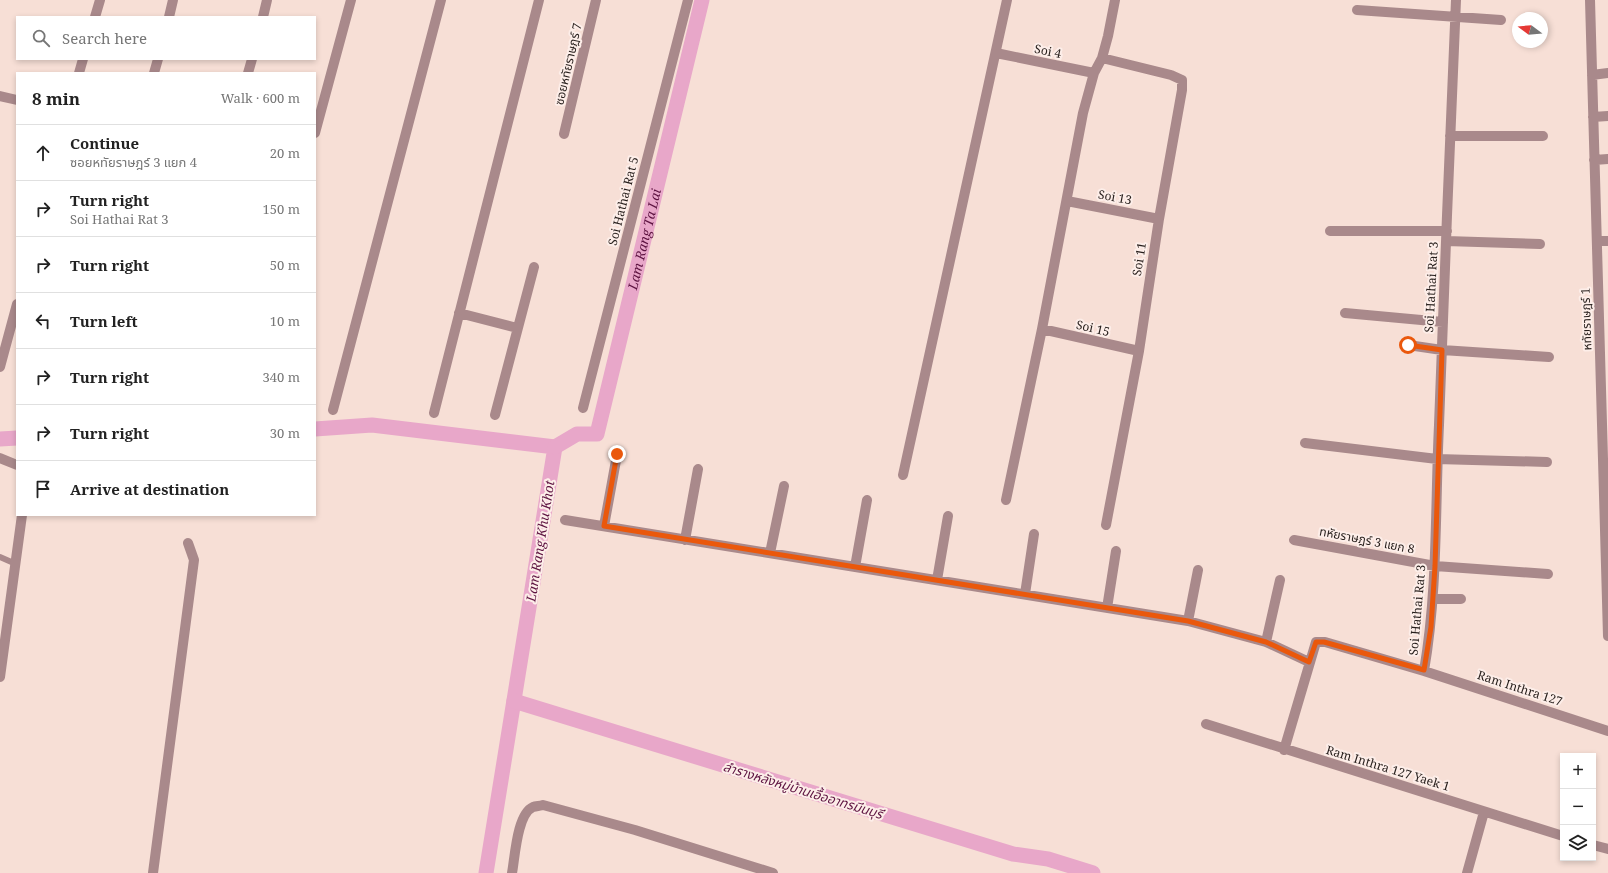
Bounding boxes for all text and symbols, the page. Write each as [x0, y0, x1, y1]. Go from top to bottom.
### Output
north arrow [1512, 12, 1548, 48]
search box [16, 16, 316, 60]
street label: ซอยหทัยราษฎร์ 7 [550, 21, 586, 107]
icon: search [30, 27, 52, 49]
text: Search here [62, 28, 147, 48]
street label: Soi 4 [1033, 40, 1063, 62]
text: 8 min [32, 87, 80, 110]
text: Walk · 600 m [221, 89, 300, 107]
text: Continue [70, 133, 139, 153]
icon: ahead [32, 142, 54, 164]
text: 20 m [270, 144, 300, 162]
text: ซอยหทัยราษฎร์ 3 แยก 4 [70, 153, 197, 171]
street label: Soi Hathai Rat 5 [604, 155, 642, 247]
street label: Soi 13 [1097, 185, 1134, 209]
water label: Lam Rang Ta Lai [623, 187, 665, 293]
text: Turn right [70, 190, 149, 210]
icon: right [32, 198, 54, 220]
text: 150 m [263, 200, 300, 218]
text: Soi Hathai Rat 3 [70, 210, 169, 228]
street label: Soi 11 [1128, 241, 1150, 277]
street label: Soi Hathai Rat 3 [1420, 241, 1442, 333]
icon: right [32, 254, 54, 276]
text: Turn right [70, 255, 149, 275]
text: 50 m [270, 256, 300, 274]
street label: หทัยราษฎร์ 1 [1576, 287, 1596, 351]
icon: left [32, 310, 54, 332]
text: Turn left [70, 311, 138, 331]
text: 10 m [270, 312, 300, 330]
street label: Soi 15 [1075, 316, 1111, 340]
route start [1399, 336, 1417, 354]
icon: right [32, 366, 54, 388]
text: Turn right [70, 367, 149, 387]
text: 340 m [263, 368, 300, 386]
icon: right [32, 422, 54, 444]
text: Turn right [70, 423, 149, 443]
text: 30 m [270, 424, 300, 442]
route end [608, 445, 626, 463]
icon: arrive [32, 478, 54, 500]
text: Arrive at destination [70, 479, 229, 499]
water label: Lam Rang Khu Khot [521, 479, 558, 604]
street label: ทหัยราษฎร์ 3 แยก 8 [1318, 522, 1416, 558]
street label: Soi Hathai Rat 3 [1405, 564, 1429, 656]
street label: Ram Inthra 127 [1475, 666, 1565, 710]
street label: Ram Inthra 127 Yaek 1 [1324, 741, 1452, 795]
map controls [1560, 753, 1596, 861]
button: + [1560, 753, 1596, 789]
water label: ลำรางหลังหมู่บ้านเอื้ออาทรมีนบุรี [721, 757, 887, 824]
button: − [1560, 789, 1596, 825]
button: layers [1560, 825, 1596, 861]

